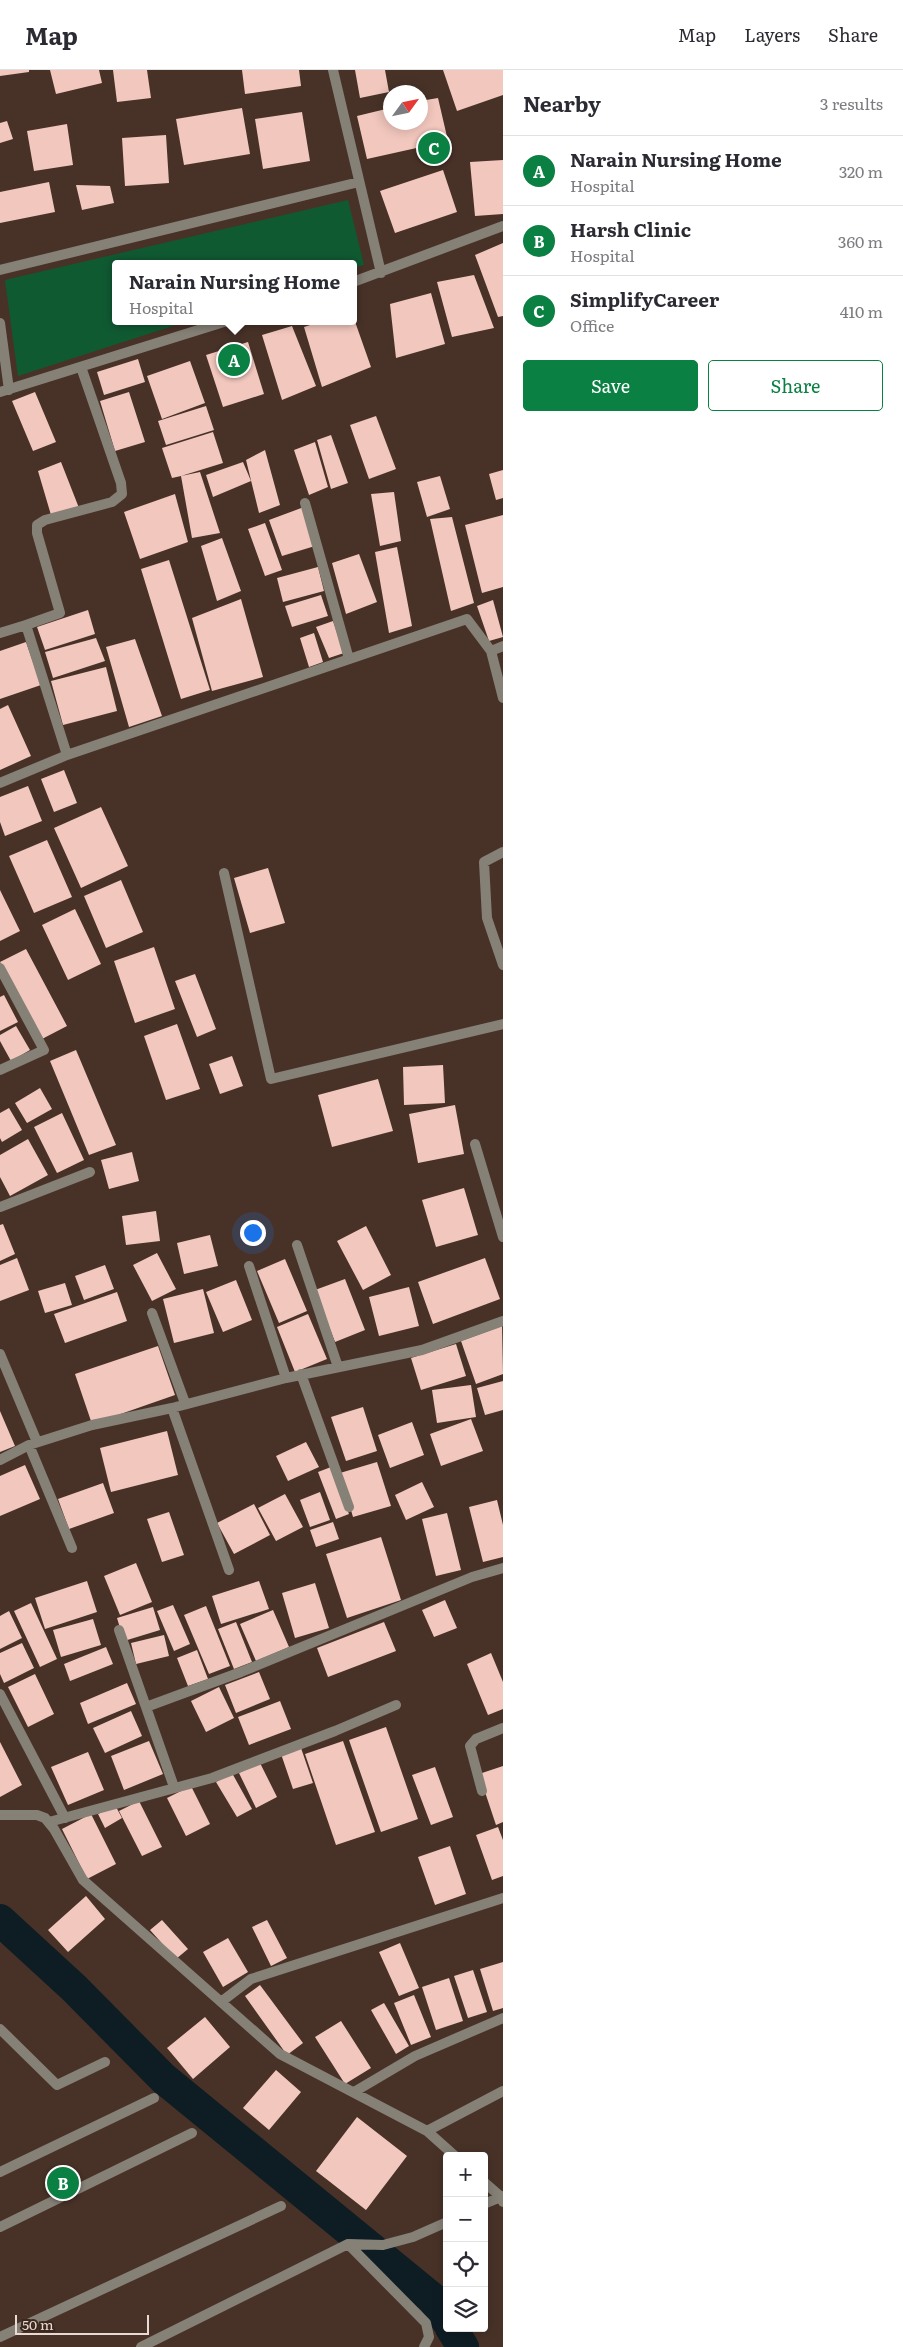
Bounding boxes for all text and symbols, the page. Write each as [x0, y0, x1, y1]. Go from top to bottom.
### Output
text: Map [25, 17, 78, 52]
text: Map [678, 21, 716, 48]
text: Layers [744, 21, 800, 48]
text: Share [828, 21, 878, 48]
north arrow [383, 85, 428, 130]
text: Nearby [523, 87, 601, 118]
text: 3 results [820, 91, 883, 115]
pin: C [418, 129, 450, 167]
text: Narain Nursing Home [570, 145, 782, 173]
text: A [533, 159, 545, 183]
text: 320 m [839, 159, 883, 183]
text: Hospital [570, 173, 635, 197]
text: Harsh Clinic [570, 215, 691, 243]
text: B [533, 229, 545, 253]
text: 360 m [838, 229, 883, 253]
text: Hospital [570, 243, 635, 267]
popup [112, 260, 357, 325]
text: Narain Nursing Home [129, 267, 340, 295]
text: SimplifyCareer [570, 285, 719, 313]
text: Hospital [129, 295, 193, 319]
text: C [533, 299, 545, 323]
text: 410 m [840, 299, 883, 323]
text: Office [570, 313, 614, 337]
pin: A [218, 341, 250, 379]
button: Save [523, 360, 698, 411]
button: Share [708, 360, 883, 411]
your location [240, 1220, 266, 1246]
map controls [443, 2152, 488, 2332]
button: + [443, 2152, 488, 2197]
pin: B [47, 2164, 79, 2202]
button: − [443, 2197, 488, 2242]
button: locate [443, 2242, 488, 2287]
button: layers [443, 2287, 488, 2332]
scale bar [15, 2312, 149, 2335]
text: 50 m [22, 2314, 54, 2334]

